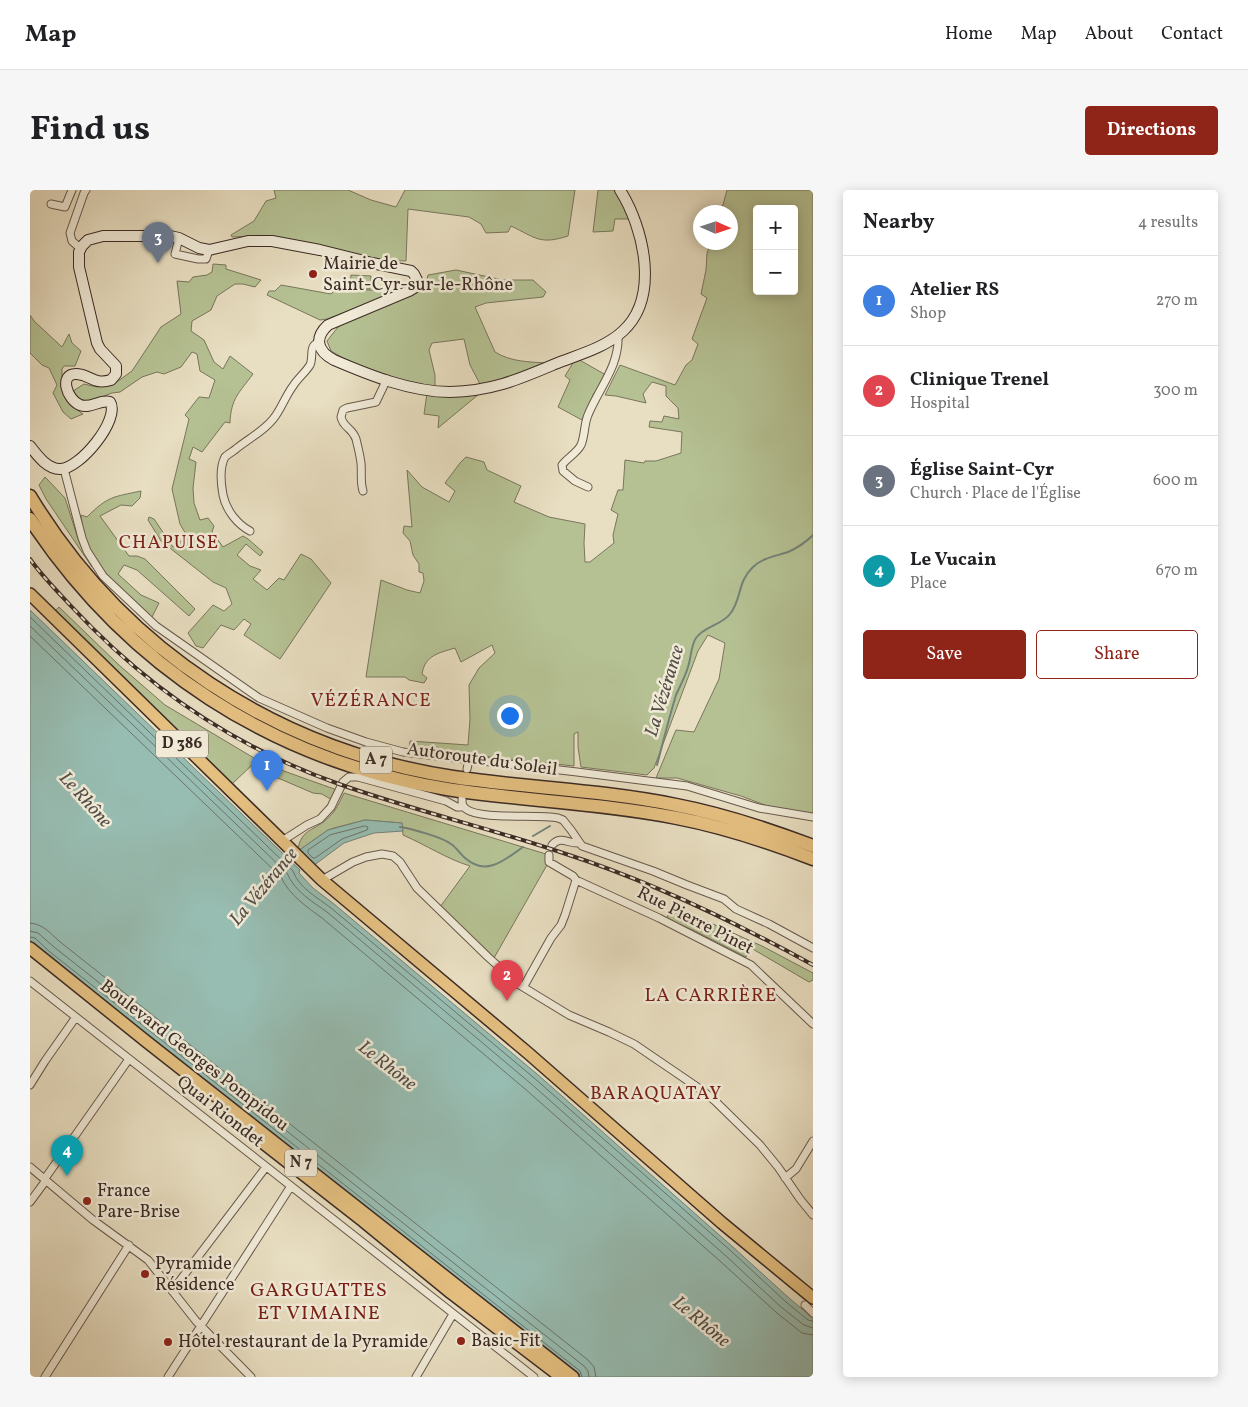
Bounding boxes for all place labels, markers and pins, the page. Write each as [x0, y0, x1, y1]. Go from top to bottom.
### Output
pin: 3 [142, 222, 174, 263]
place label: Mairie de Saint-Cyr-sur-le-Rhône [323, 252, 513, 298]
marker: Mairie de Saint-Cyr-sur-le-Rhône [307, 268, 319, 280]
pin: 1 [251, 750, 283, 791]
pin: 2 [491, 960, 523, 1001]
pin: 4 [51, 1135, 83, 1176]
place label: France Pare-Brise [97, 1179, 180, 1225]
marker: France Pare-Brise [81, 1195, 93, 1207]
place label: Pyramide Résidence [155, 1252, 235, 1298]
marker: Pyramide Résidence [139, 1268, 151, 1280]
place label: Basic-Fit [471, 1329, 541, 1354]
place label: Hôtel restaurant de la Pyramide [178, 1330, 428, 1355]
marker: Basic-Fit [455, 1335, 467, 1347]
marker: Hôtel restaurant de la Pyramide [162, 1336, 174, 1348]

